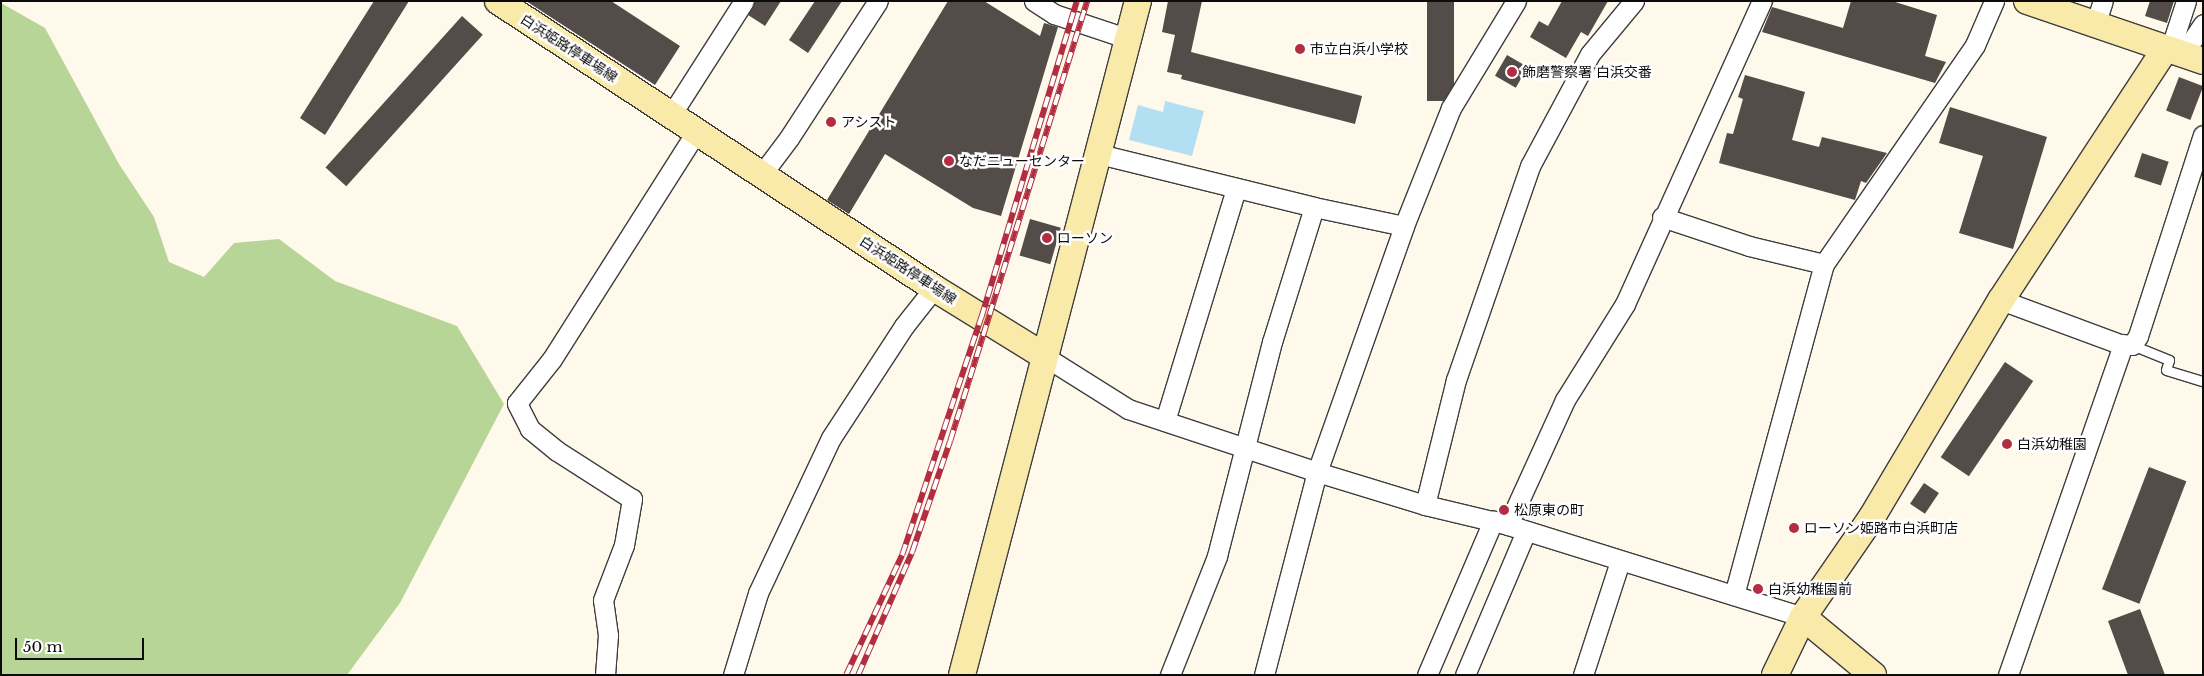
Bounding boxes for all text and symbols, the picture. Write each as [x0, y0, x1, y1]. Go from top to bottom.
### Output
street label: 白浜姫路停車場線 [517, 10, 621, 86]
place label: 市立白浜小学校 [1310, 41, 1408, 57]
marker: 市立白浜小学校 [1294, 43, 1306, 55]
place label: 飾磨警察署 白浜交番 [1522, 64, 1652, 80]
marker: 飾磨警察署 白浜交番 [1506, 66, 1518, 78]
place label: アシスト [841, 114, 897, 130]
marker: アシスト [825, 116, 837, 128]
place label: なだニューセンター [959, 153, 1085, 169]
marker: なだニューセンター [943, 155, 955, 167]
place label: ローソン [1057, 230, 1113, 246]
street label: 白浜姫路停車場線 [856, 232, 960, 308]
marker: ローソン [1041, 232, 1053, 244]
place label: 白浜幼稚園 [2017, 436, 2087, 452]
marker: 白浜幼稚園 [2001, 438, 2013, 450]
place label: 松原東の町 [1514, 502, 1584, 518]
marker: 松原東の町 [1498, 504, 1510, 516]
place label: ローソン姫路市白浜町店 [1804, 520, 1958, 536]
marker: ローソン姫路市白浜町店 [1788, 522, 1800, 534]
place label: 白浜幼稚園前 [1768, 581, 1852, 597]
marker: 白浜幼稚園前 [1752, 583, 1764, 595]
scale bar [18, 628, 146, 660]
text: 50 m [23, 637, 63, 656]

